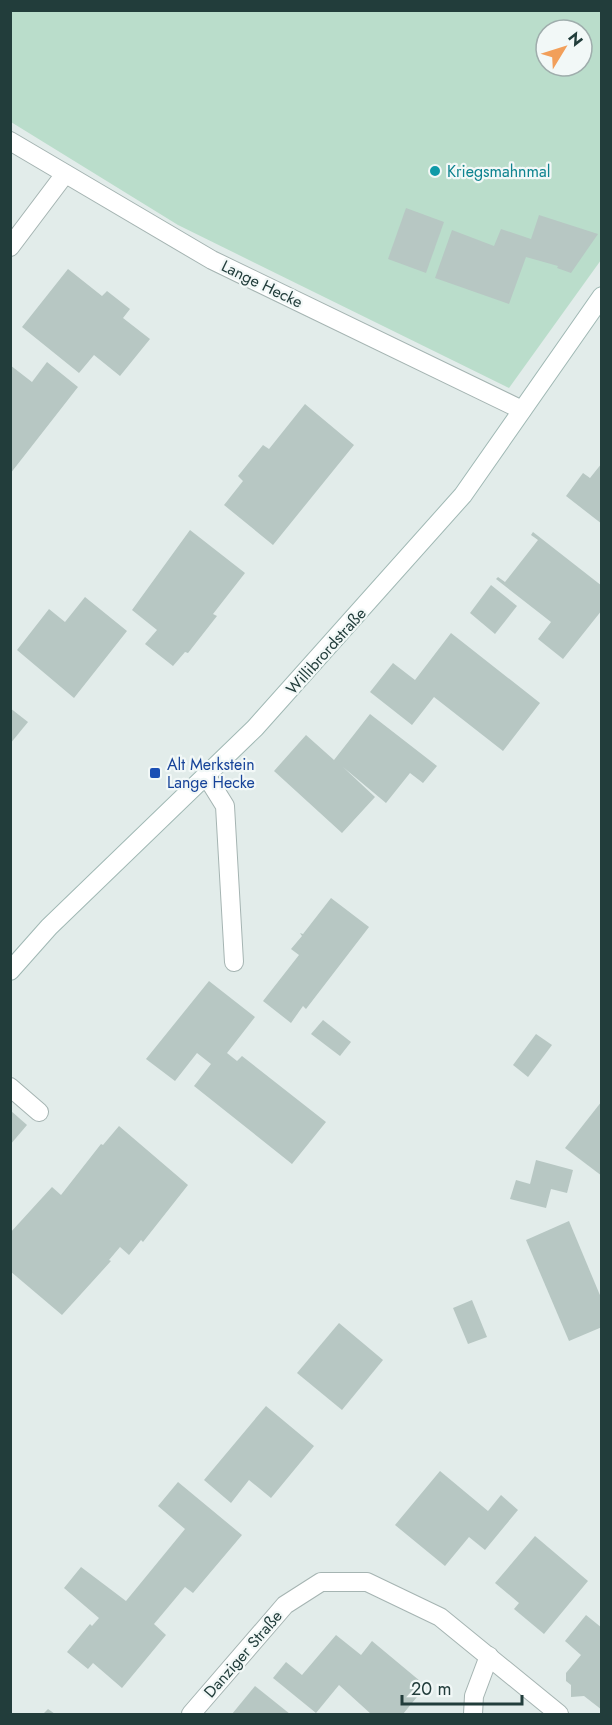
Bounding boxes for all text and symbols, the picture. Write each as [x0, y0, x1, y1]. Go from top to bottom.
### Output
north arrow [534, 18, 594, 78]
text: N [562, 27, 588, 51]
place label: Kriegsmahnmal [447, 160, 550, 183]
marker: Kriegsmahnmal [428, 164, 442, 178]
street label: Lange Hecke [217, 254, 307, 314]
street label: Willibrordstraße [281, 602, 371, 700]
place label: Alt Merkstein Lange Hecke [167, 753, 255, 794]
marker: Alt Merkstein Lange Hecke [148, 766, 162, 780]
street label: Danziger Straße [198, 1605, 288, 1703]
scale bar [402, 1668, 522, 1706]
text: 20 m [411, 1676, 451, 1702]

